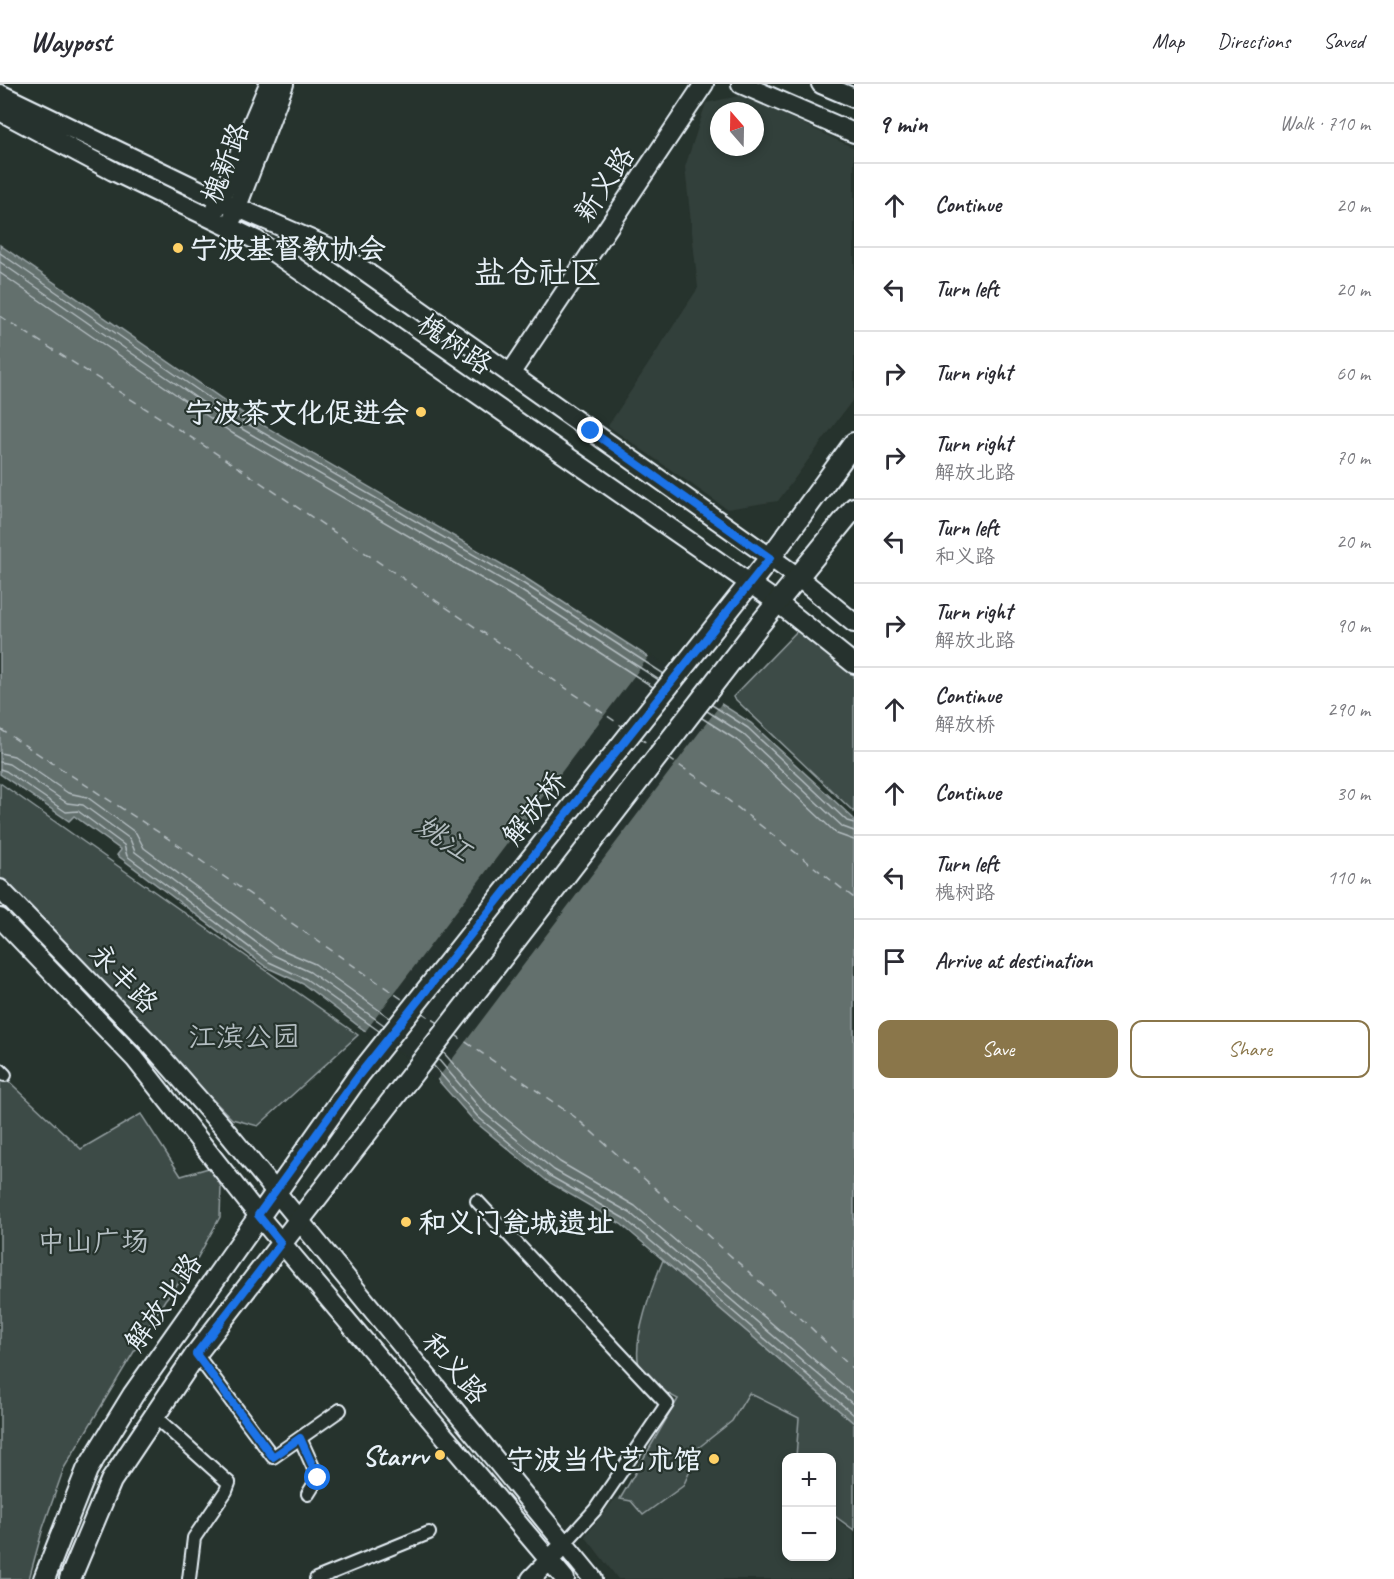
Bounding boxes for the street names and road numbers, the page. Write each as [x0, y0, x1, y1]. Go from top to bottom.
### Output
street label: 槐新路 [194, 118, 256, 208]
street label: 新义路 [566, 139, 642, 229]
street label: 槐树路 [411, 306, 499, 382]
street label: 解放桥 [494, 764, 574, 852]
street label: 永丰路 [82, 936, 166, 1020]
street label: 解放北路 [117, 1246, 209, 1358]
street label: 和义路 [415, 1325, 495, 1411]

